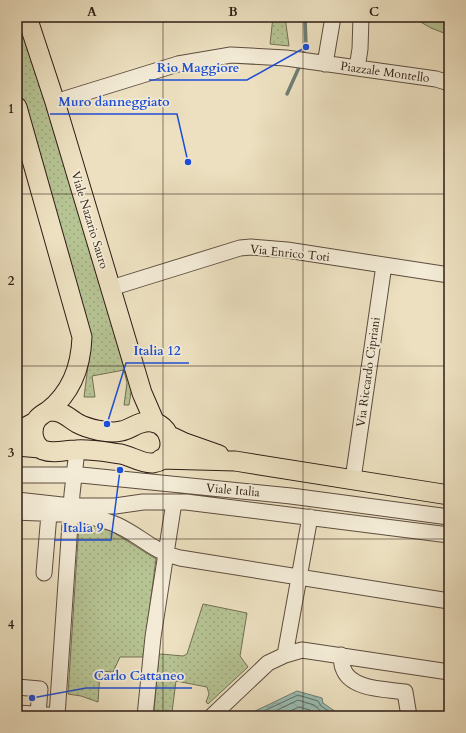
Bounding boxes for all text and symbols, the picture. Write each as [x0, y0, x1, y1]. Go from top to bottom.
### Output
text: A [87, 3, 97, 21]
text: B [228, 3, 238, 21]
text: C [369, 3, 379, 21]
callout: Rio Maggiore [149, 55, 247, 80]
street label: Piazzale Montello [339, 58, 431, 86]
text: Rio Maggiore [157, 59, 239, 77]
callout: Muro danneggiato [50, 89, 177, 114]
text: Muro danneggiato [58, 93, 170, 111]
text: 1 [8, 100, 14, 118]
street label: Viale Nazario Sauro [68, 169, 113, 271]
street label: Via Enrico Toti [249, 241, 331, 265]
text: 2 [8, 272, 15, 290]
street label: Via Riccardo Cipriani [352, 315, 384, 428]
callout: Italia 12 [126, 338, 189, 363]
text: Italia 12 [133, 342, 181, 360]
text: 3 [8, 444, 15, 462]
street label: Viale Italia [206, 480, 261, 500]
callout: Italia 9 [54, 515, 111, 540]
text: Italia 9 [63, 519, 104, 537]
text: 4 [8, 616, 15, 634]
callout: Carlo Cattaneo [86, 663, 192, 688]
text: Carlo Cattaneo [94, 667, 185, 685]

